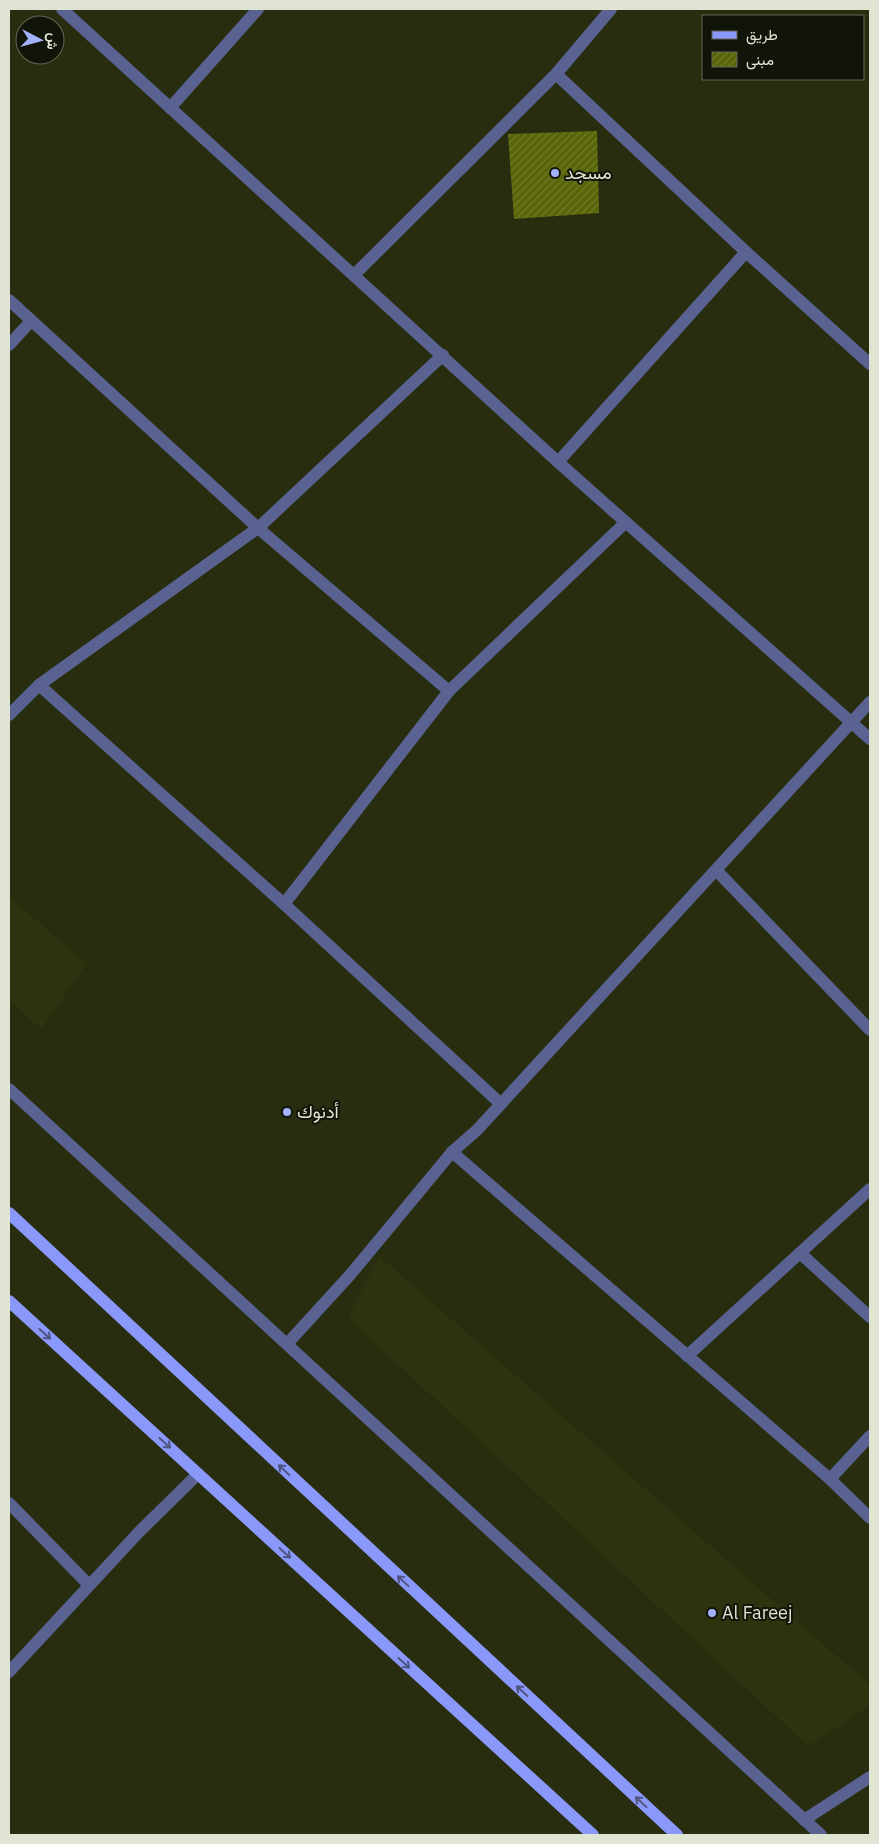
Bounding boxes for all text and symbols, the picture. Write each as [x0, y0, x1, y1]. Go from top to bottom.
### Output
north arrow [15, 15, 65, 65]
legend [702, 15, 864, 80]
text: طريق [746, 25, 778, 45]
text: ش [43, 32, 63, 51]
text: مبنى [746, 50, 774, 70]
place label: مسجد [565, 161, 612, 184]
marker: مسجد [549, 167, 561, 179]
place label: أدنوك [297, 1100, 339, 1123]
marker: أدنوك [281, 1106, 293, 1118]
one-way arrow [38, 1328, 51, 1340]
one-way arrow [158, 1437, 171, 1449]
one-way arrow [278, 1464, 291, 1476]
one-way arrow [278, 1547, 291, 1559]
one-way arrow [397, 1575, 410, 1587]
place label: Al Fareej [722, 1601, 792, 1624]
marker: Al Fareej [706, 1607, 718, 1619]
one-way arrow [398, 1657, 411, 1669]
one-way arrow [516, 1685, 529, 1697]
one-way arrow [635, 1796, 648, 1808]

